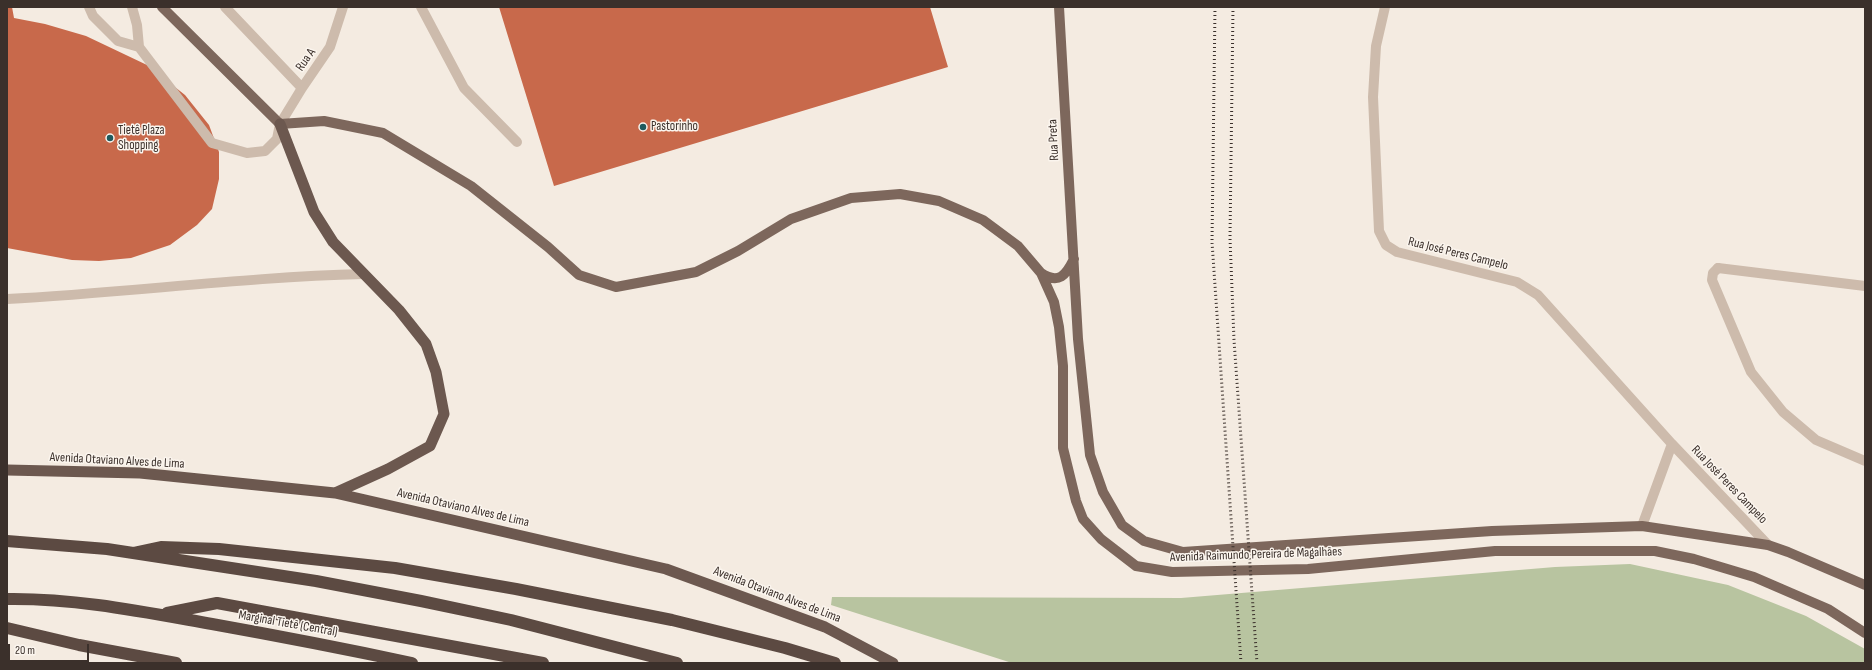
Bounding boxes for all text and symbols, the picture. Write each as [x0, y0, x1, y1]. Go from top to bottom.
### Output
street label: Rua A [293, 46, 319, 74]
place label: Pastorinho [651, 119, 698, 135]
street label: Rua Preta [1045, 119, 1063, 161]
marker: Pastorinho [638, 122, 648, 132]
place label: Tietê Plaza Shopping [118, 123, 165, 154]
marker: Tietê Plaza Shopping [105, 133, 115, 143]
street label: Rua José Peres Campelo [1406, 234, 1510, 274]
street label: Rua José Peres Campelo [1688, 443, 1770, 527]
street label: Avenida Otaviano Alves de Lima [49, 450, 185, 472]
street label: Avenida Otaviano Alves de Lima [395, 485, 531, 531]
street label: Avenida Raimundo Pereira de Magalhães [1170, 544, 1342, 566]
street label: Avenida Otaviano Alves de Lima [711, 564, 843, 626]
street label: Marginal Tietê (Central) [237, 608, 339, 640]
scale bar [10, 636, 91, 662]
text: 20 m [15, 643, 35, 658]

